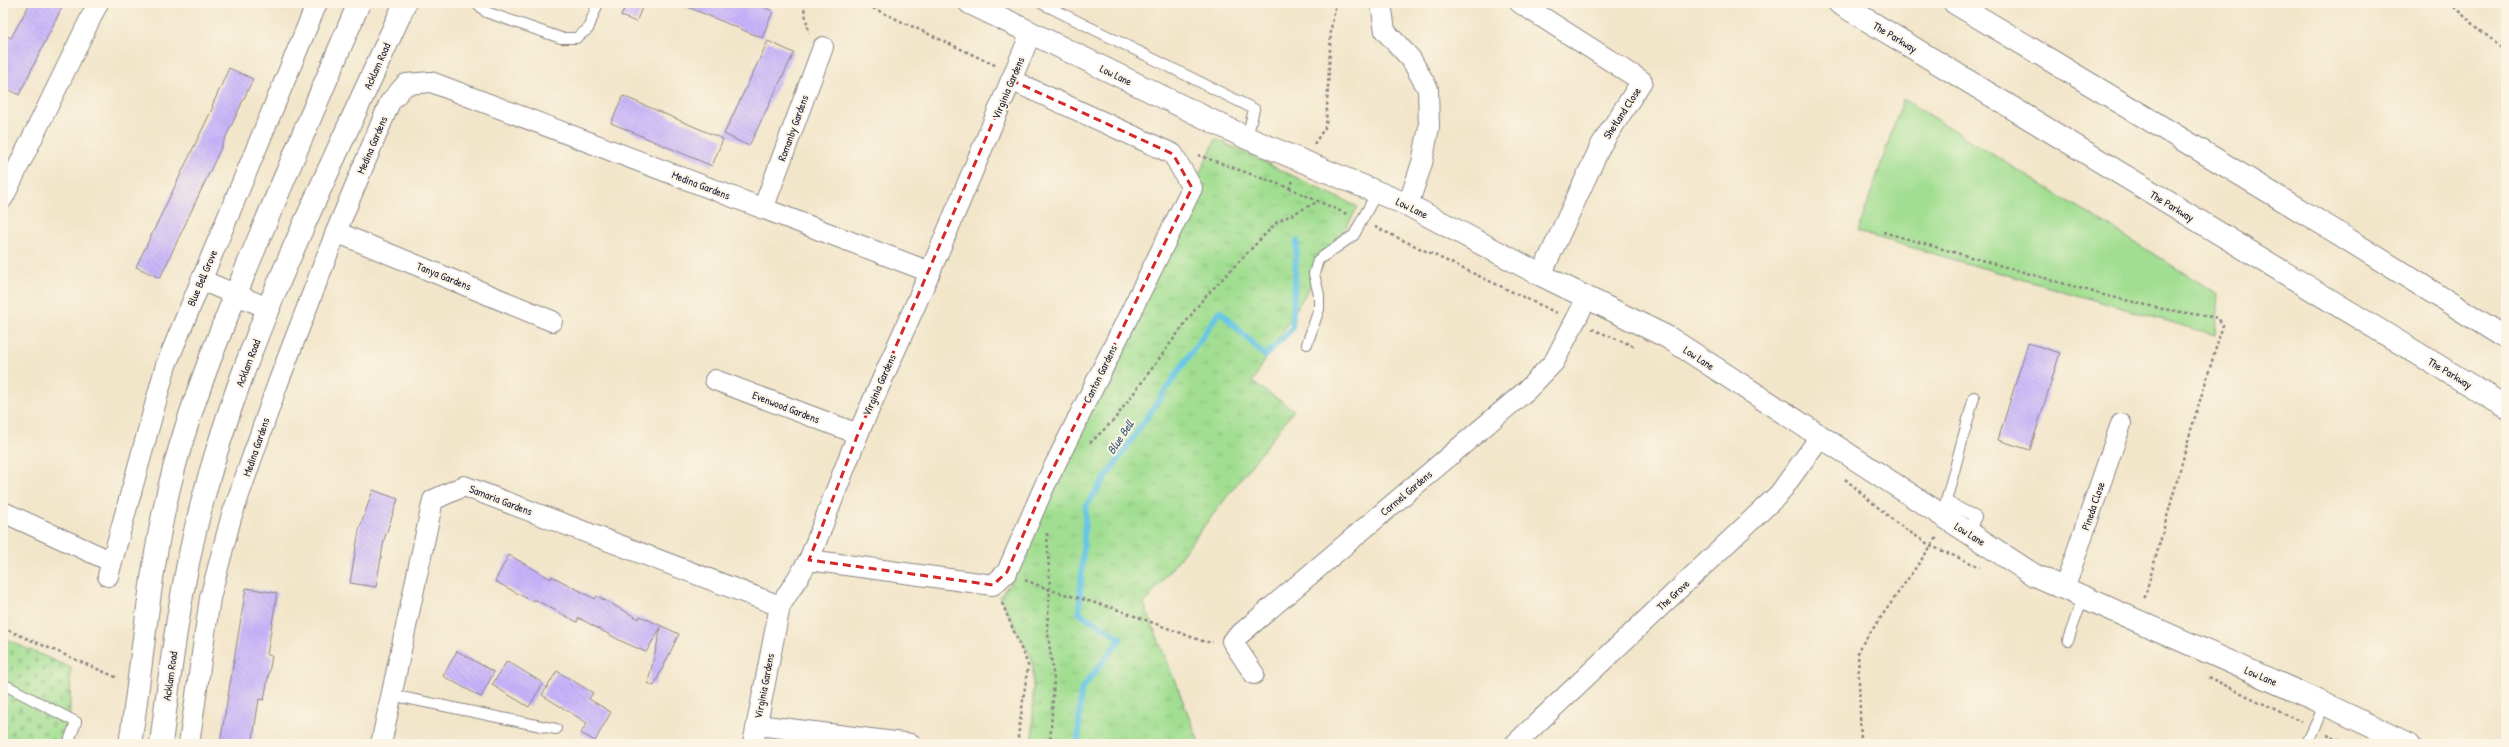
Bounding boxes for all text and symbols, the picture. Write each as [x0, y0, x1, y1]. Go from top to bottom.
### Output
street label: The Parkway [1870, 18, 1920, 56]
street label: Acklam Road [361, 40, 394, 91]
street label: Virginia Gardens [989, 55, 1027, 121]
street label: Low Lane [1098, 61, 1135, 89]
street label: Shetland Close [1600, 84, 1644, 142]
street label: Romanby Gardens [775, 93, 811, 163]
street label: Medina Gardens [354, 114, 390, 176]
street label: Medina Gardens [670, 167, 732, 203]
street label: The Parkway [2147, 187, 2197, 225]
street label: Low Lane [1394, 194, 1431, 222]
street label: Blue Bell Grove [184, 247, 220, 308]
street label: Tanya Gardens [415, 259, 473, 293]
street label: Acklam Road [233, 337, 264, 389]
street label: Canton Gardens [1080, 343, 1120, 405]
street label: Low Lane [1681, 343, 1718, 373]
street label: Virginia Gardens [859, 352, 899, 418]
street label: The Parkway [2425, 354, 2475, 392]
street label: Evenwood Gardens [750, 388, 822, 426]
street label: Medina Gardens [239, 416, 273, 478]
water label: Blue Bell [1102, 416, 1138, 457]
street label: Carmel Gardens [1377, 467, 1435, 519]
street label: Pineda Close [2078, 479, 2108, 532]
street label: Samaria Gardens [467, 482, 535, 518]
street label: Low Lane [1952, 519, 1989, 549]
street label: The Grove [1654, 576, 1693, 614]
street label: Acklam Road [160, 650, 180, 701]
street label: Virginia Gardens [751, 652, 777, 720]
street label: Low Lane [2243, 663, 2280, 689]

